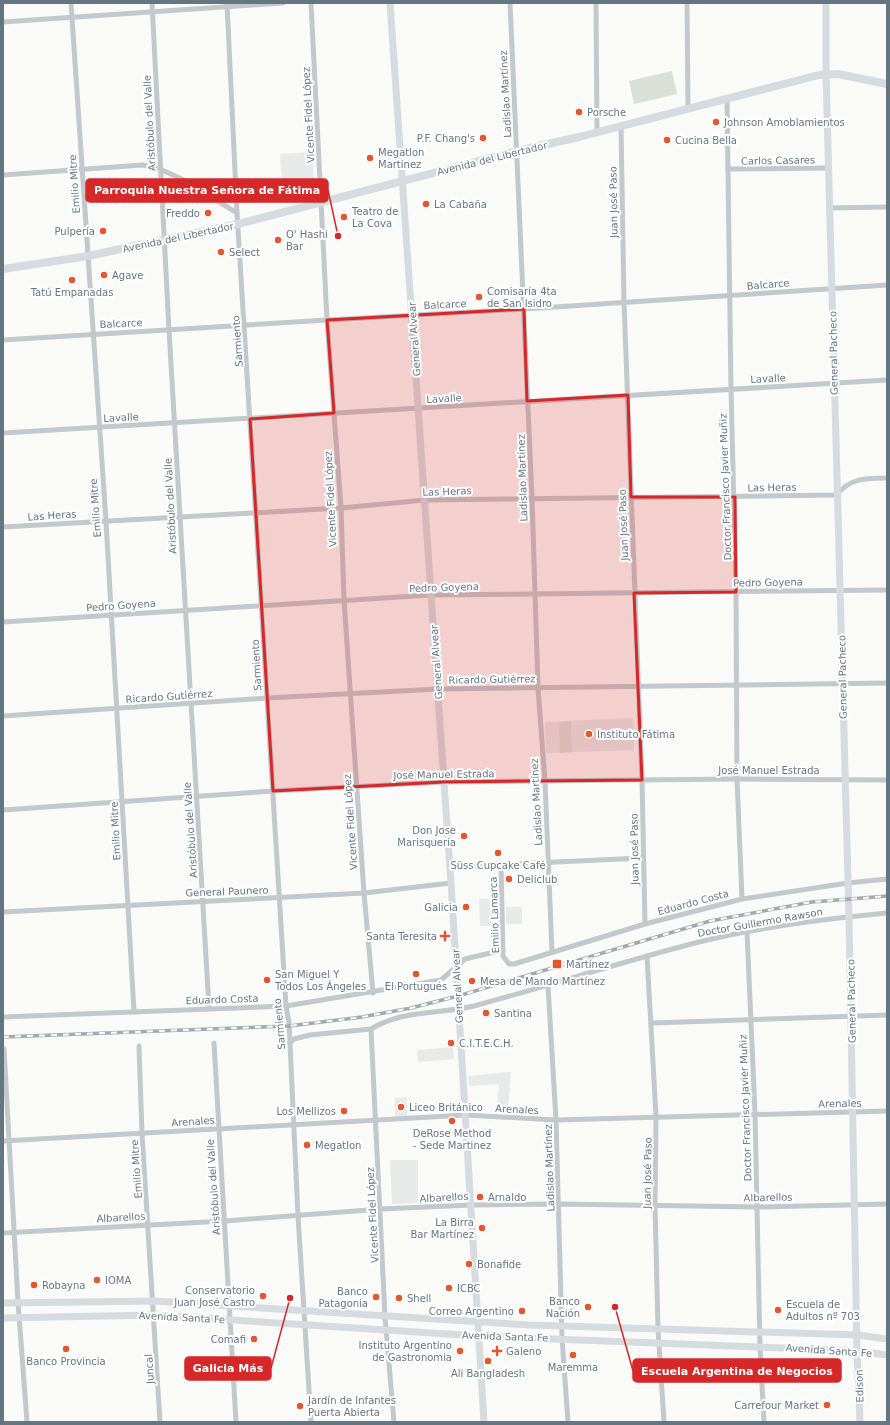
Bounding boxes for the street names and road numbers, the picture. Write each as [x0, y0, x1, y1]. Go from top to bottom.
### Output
street label: Ladislao Martínez [498, 50, 513, 138]
street label: Vicente Fidel López [300, 67, 317, 163]
street label: Aristóbulo del Valle [141, 75, 158, 171]
street label: Avenida del Libertador [436, 139, 549, 178]
street label: Emilio Mitre [67, 154, 82, 214]
street label: Carlos Casares [741, 154, 815, 167]
street label: Juan José Paso [607, 166, 620, 239]
street label: Avenida del Libertador [122, 220, 235, 255]
street label: Balcarce [746, 277, 790, 292]
street label: Balcarce [423, 298, 467, 311]
street label: General Alvear [406, 301, 423, 377]
street label: General Pacheco [827, 311, 840, 395]
street label: Sarmiento [230, 315, 245, 367]
street label: Balcarce [99, 317, 143, 330]
street label: Lavalle [750, 372, 786, 385]
street label: Lavalle [426, 392, 462, 405]
street label: Lavalle [103, 411, 139, 424]
street label: Doctor Francisco Javier Muñiz [717, 413, 734, 561]
street label: Ladislao Martínez [515, 434, 530, 522]
street label: Vicente Fidel López [322, 451, 339, 547]
street label: Aristóbulo del Valle [162, 458, 179, 554]
street label: Emilio Mitre [88, 478, 103, 538]
street label: Las Heras [747, 482, 797, 493]
street label: Las Heras [422, 485, 472, 498]
street label: Juan José Paso [617, 489, 630, 562]
street label: Las Heras [27, 508, 77, 523]
street label: Pedro Goyena [733, 576, 803, 589]
street label: Pedro Goyena [409, 581, 479, 594]
street label: Pedro Goyena [86, 598, 156, 613]
street label: General Alvear [428, 624, 445, 700]
street label: General Pacheco [836, 635, 849, 719]
street label: Sarmiento [250, 639, 263, 691]
street label: Ricardo Gutiérrez [448, 673, 536, 686]
street label: Ricardo Gutiérrez [125, 688, 213, 705]
street label: Ladislao Martínez [529, 758, 544, 846]
street label: José Manuel Estrada [717, 765, 820, 776]
street label: José Manuel Estrada [392, 768, 495, 781]
street label: Vicente Fidel López [342, 774, 359, 870]
street label: Aristóbulo del Valle [182, 782, 199, 878]
street label: Emilio Mitre [108, 801, 123, 861]
street label: Juan José Paso [628, 813, 641, 886]
street label: Emilio Lamarca [488, 876, 501, 954]
street label: General Paunero [185, 885, 269, 898]
street label: Eduardo Costa [656, 888, 730, 917]
street label: Doctor Guillermo Rawson [697, 906, 824, 939]
street label: General Alvear [450, 948, 465, 1023]
street label: General Pacheco [845, 959, 858, 1043]
street label: Eduardo Costa [185, 993, 259, 1006]
street label: Sarmiento [272, 998, 287, 1050]
street label: Doctor Francisco Javier Muñiz [737, 1034, 754, 1182]
street label: Arenales [818, 1098, 862, 1109]
street label: Arenales [495, 1103, 539, 1116]
street label: Arenales [171, 1114, 215, 1129]
street label: Ladislao Martínez [542, 1124, 557, 1212]
street label: Juan José Paso [641, 1137, 654, 1210]
street label: Emilio Mitre [129, 1139, 144, 1199]
street label: Aristóbulo del Valle [205, 1139, 222, 1235]
street label: Vicente Fidel López [364, 1167, 381, 1263]
street label: Albarellos [419, 1191, 469, 1204]
street label: Albarellos [743, 1192, 793, 1203]
street label: Albarellos [96, 1211, 146, 1224]
street label: Avenida Santa Fe [138, 1310, 225, 1325]
street label: Avenida Santa Fe [462, 1329, 548, 1344]
street label: Avenida Santa Fe [785, 1342, 872, 1359]
street label: Juncal [143, 1354, 156, 1385]
street label: Edison [853, 1369, 866, 1403]

